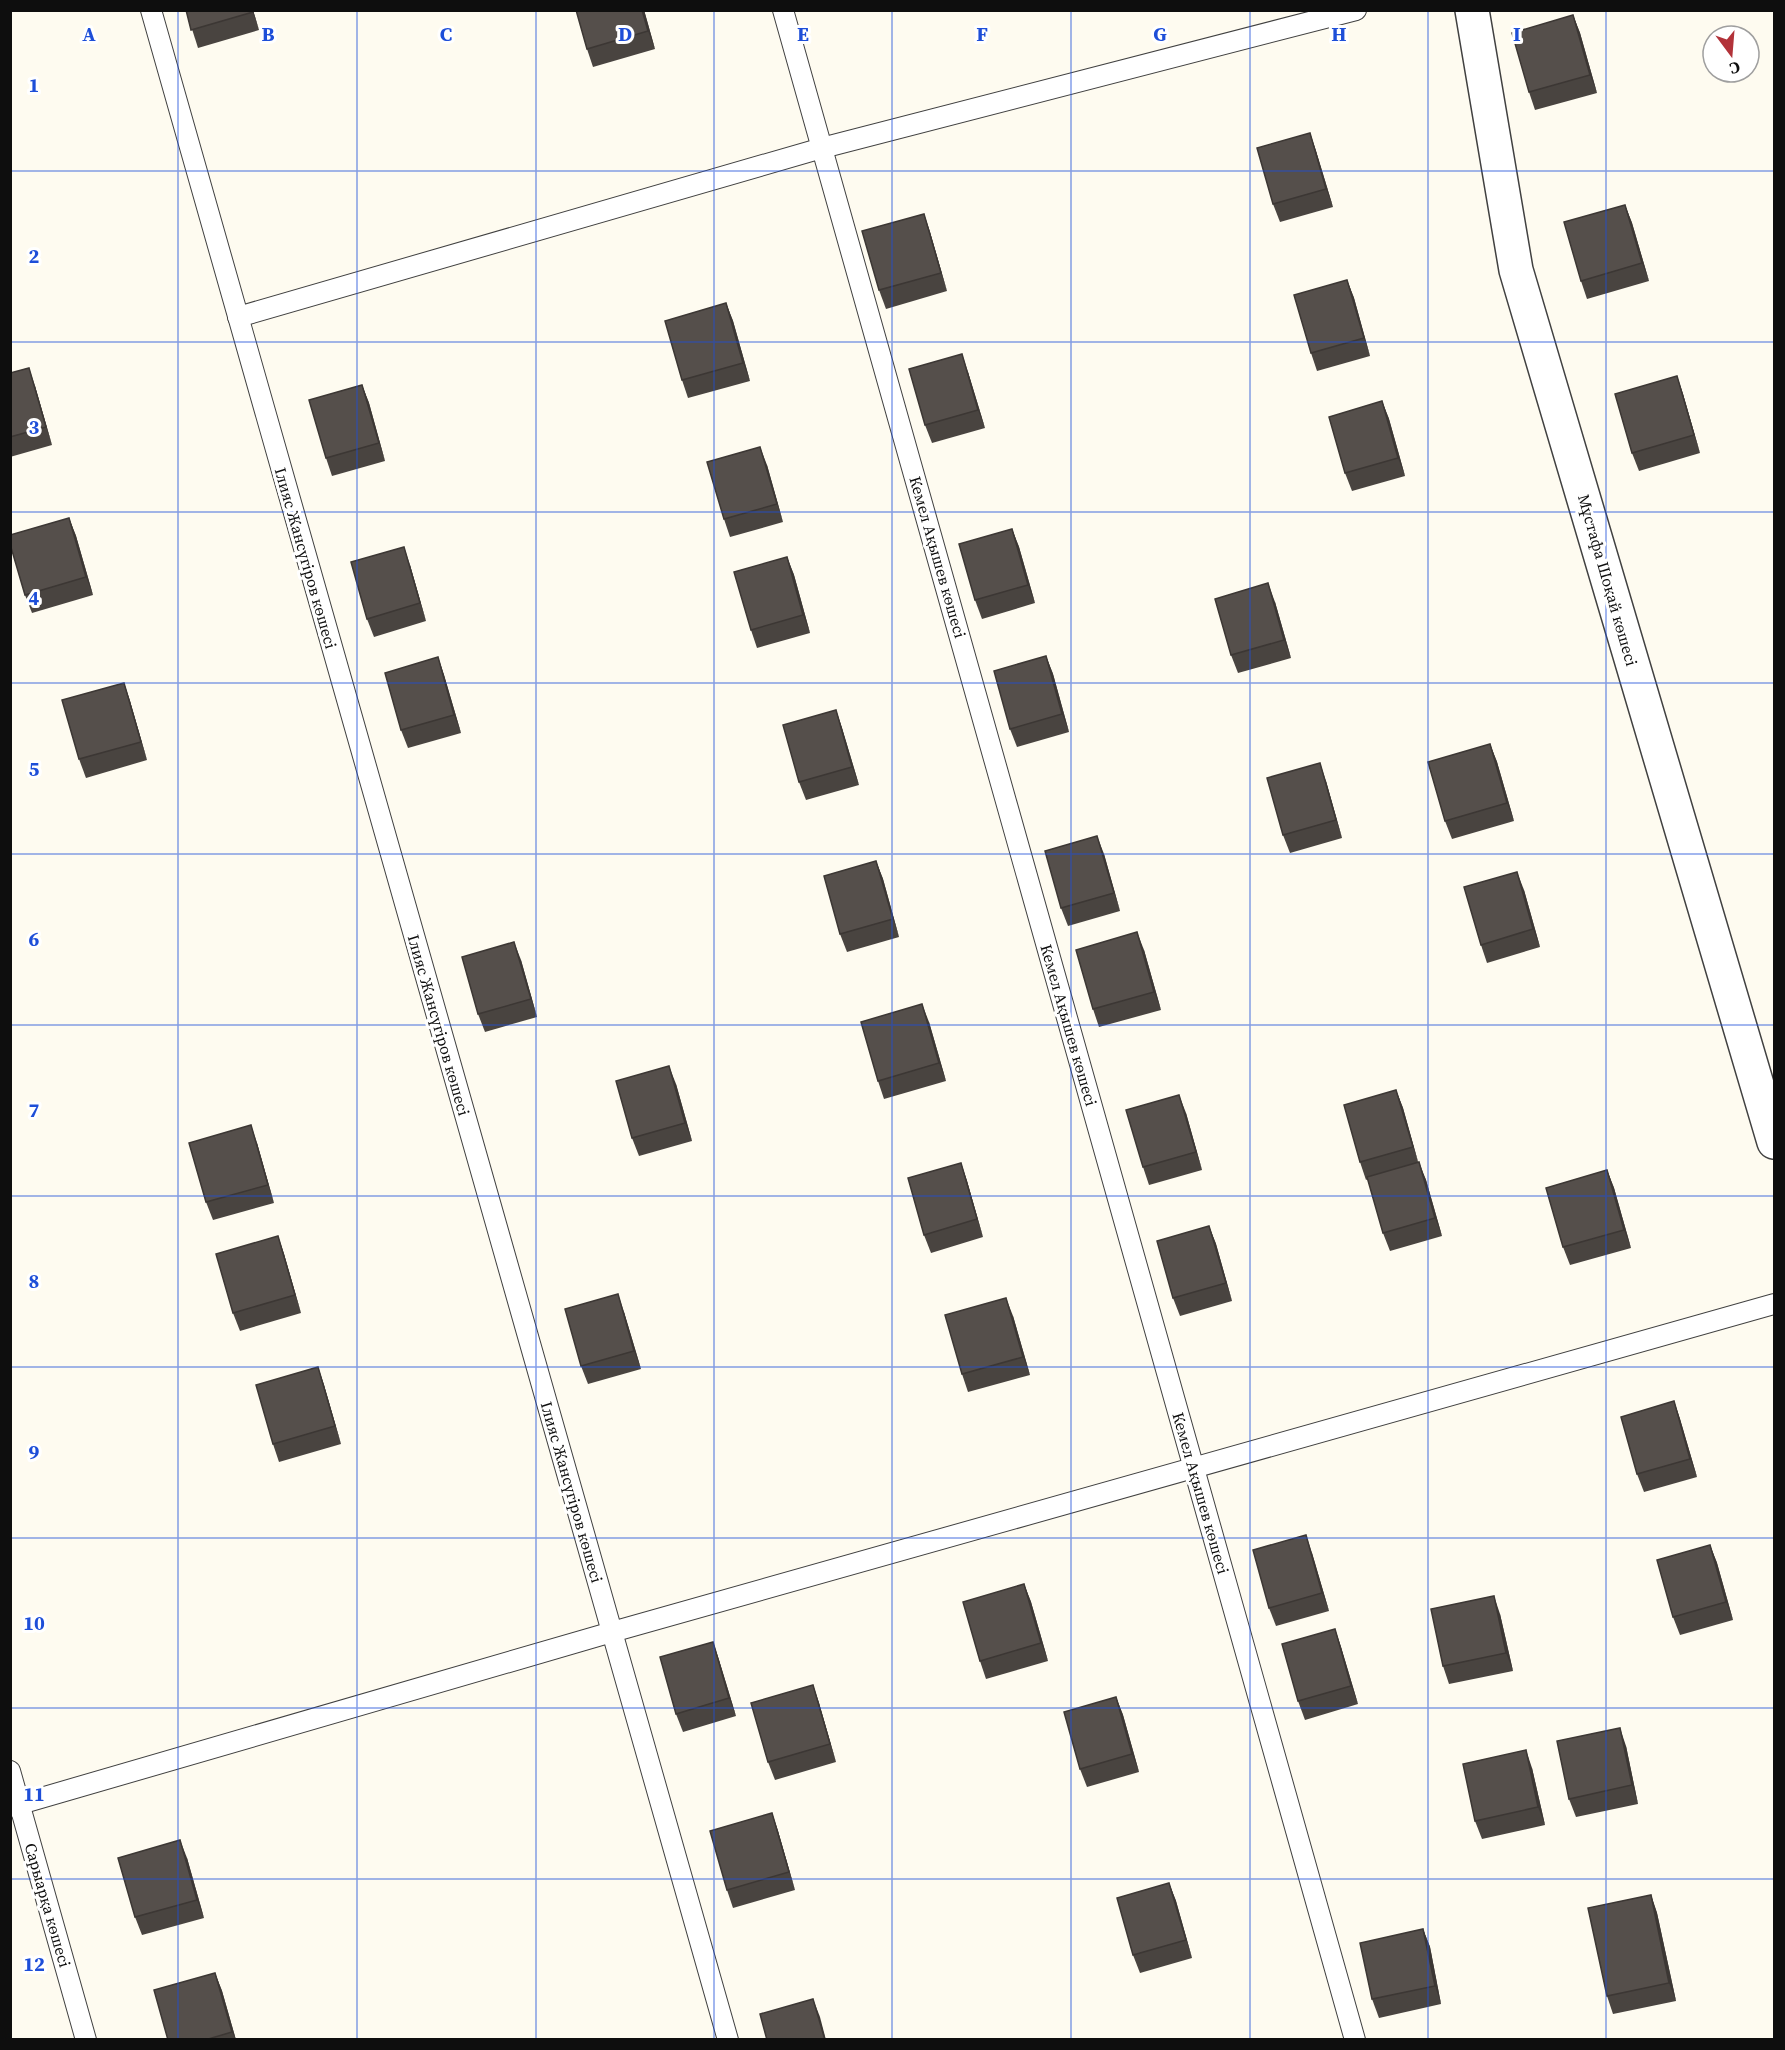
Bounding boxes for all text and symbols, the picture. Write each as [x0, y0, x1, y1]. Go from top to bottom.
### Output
text: A [82, 20, 96, 48]
text: B [261, 20, 275, 48]
text: C [440, 20, 452, 48]
text: D [618, 20, 632, 48]
text: E [797, 20, 809, 48]
text: F [976, 20, 988, 48]
text: G [1153, 20, 1167, 48]
text: H [1331, 20, 1347, 48]
text: I [1513, 20, 1521, 48]
north arrow [1701, 24, 1761, 84]
text: С [1727, 56, 1743, 80]
text: 1 [29, 71, 39, 99]
text: 2 [29, 242, 40, 270]
text: 3 [29, 413, 40, 441]
street label: Ілияс Жансүгіров көшесі [270, 465, 342, 651]
street label: Кемел Ақышев көшесі [904, 474, 972, 641]
street label: Мұстафа Шоқай көшесі [1573, 492, 1643, 669]
text: 4 [29, 584, 40, 612]
text: 5 [29, 755, 40, 783]
text: 6 [29, 925, 40, 953]
street label: Ілияс Жансүгіров көшесі [403, 932, 475, 1118]
street label: Кемел Ақышев көшесі [1035, 942, 1103, 1109]
text: 7 [29, 1096, 40, 1124]
text: 8 [29, 1267, 39, 1295]
street label: Ілияс Жансүгіров көшесі [536, 1399, 608, 1585]
street label: Кемел Ақышев көшесі [1167, 1410, 1235, 1577]
text: 9 [29, 1438, 40, 1466]
text: 10 [23, 1609, 45, 1637]
text: 11 [23, 1780, 45, 1808]
street label: Сарыарқа көшесі [20, 1840, 76, 1970]
text: 12 [23, 1950, 45, 1978]

